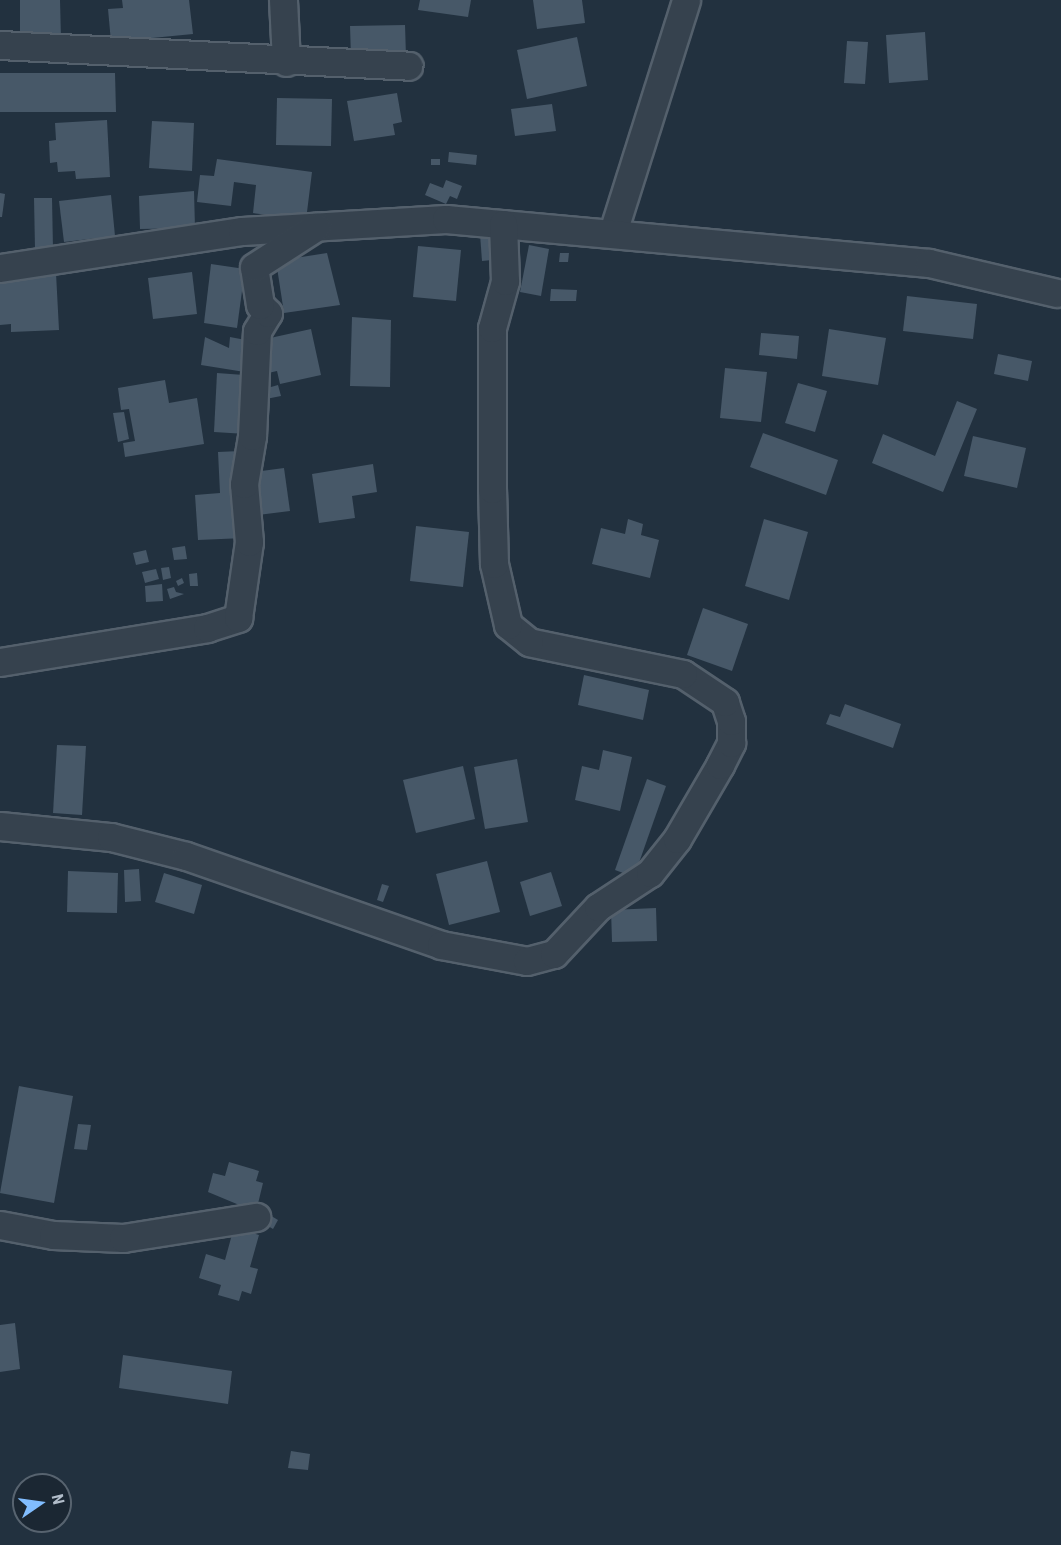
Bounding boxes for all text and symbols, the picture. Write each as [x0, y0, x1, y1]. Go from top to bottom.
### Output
north arrow [12, 1473, 72, 1533]
text: N [48, 1492, 68, 1506]

